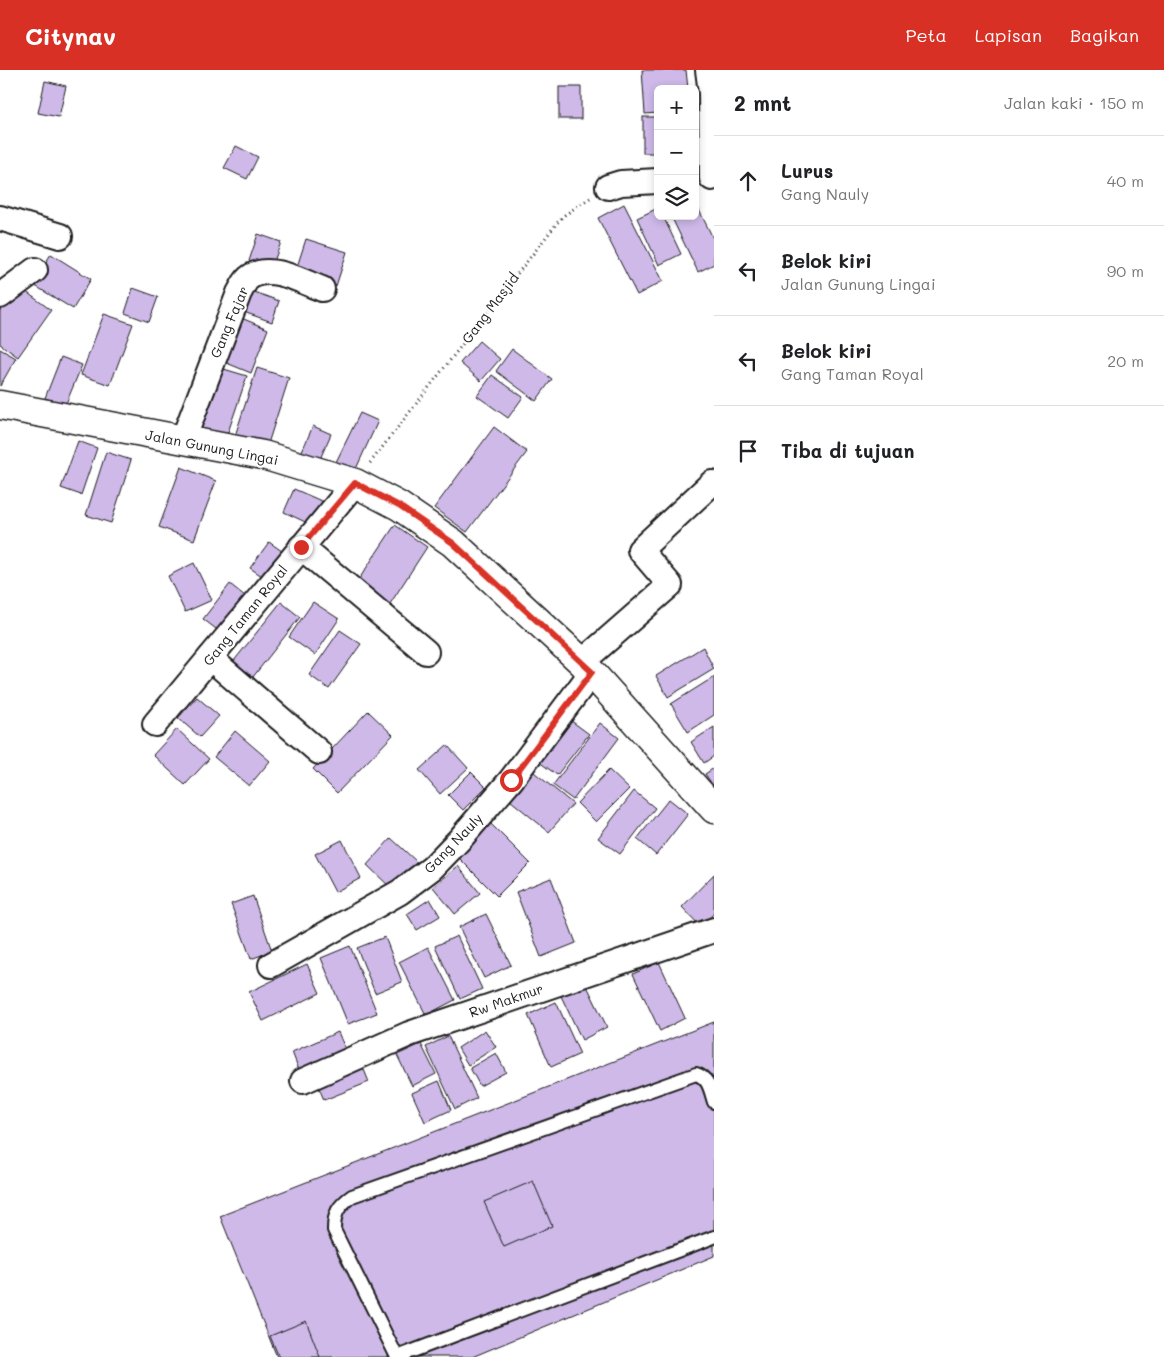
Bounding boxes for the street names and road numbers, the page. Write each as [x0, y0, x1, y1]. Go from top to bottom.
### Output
street label: Gang Masjid [457, 269, 523, 347]
street label: Gang Fajar [205, 283, 253, 361]
street label: Jalan Gunung Lingai [144, 425, 280, 469]
street label: Gang Taman Royal [198, 560, 292, 670]
street label: Gang Nauly [419, 809, 487, 877]
street label: Rw Makmur [466, 978, 546, 1022]

